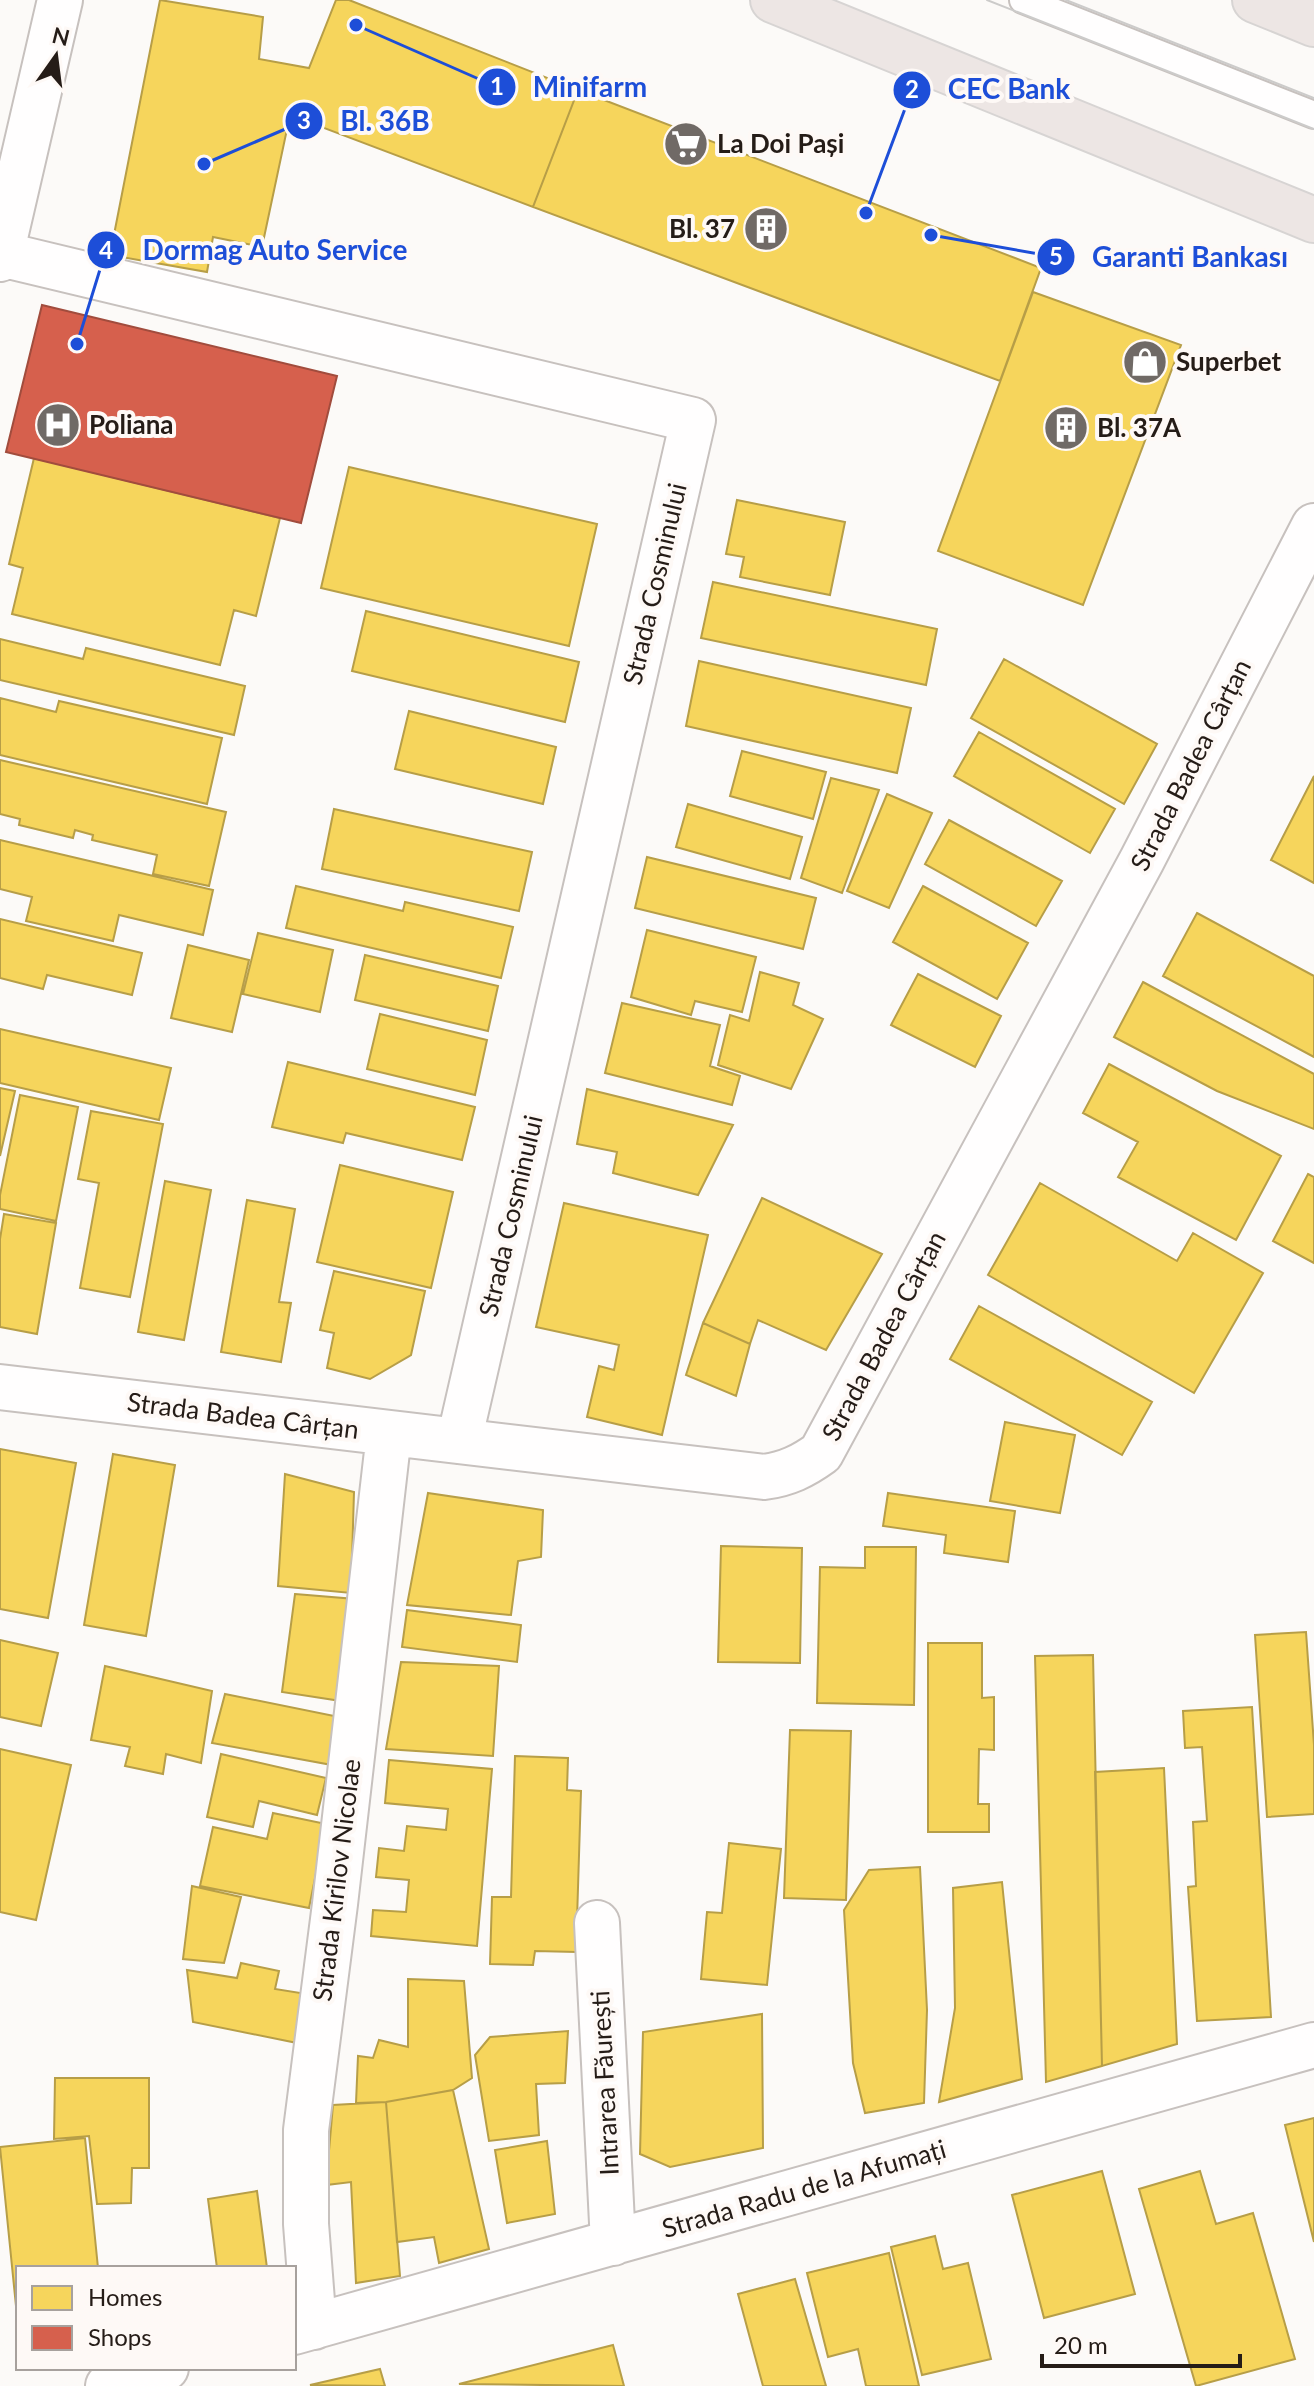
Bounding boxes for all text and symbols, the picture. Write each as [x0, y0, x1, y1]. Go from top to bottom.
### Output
north arrow [16, 16, 96, 96]
text: N [49, 21, 72, 51]
callout: Minifarm [477, 61, 664, 113]
callout: CEC Bank [892, 64, 1087, 116]
text: Minifarm [533, 69, 647, 103]
text: 1 [490, 71, 504, 100]
text: CEC Bank [948, 71, 1070, 105]
text: 2 [905, 74, 919, 103]
callout: Bl. 36B [284, 95, 446, 147]
text: Bl. 36B [340, 103, 430, 137]
text: 3 [297, 105, 311, 134]
supermarket icon: La Doi Pași [662, 120, 710, 168]
place label: La Doi Pași [717, 127, 844, 159]
building icon: Bl. 37 [742, 205, 790, 253]
place label: Bl. 37 [669, 212, 735, 244]
callout: Dormag Auto Service [86, 224, 423, 276]
callout: Garanti Bankası [1036, 231, 1304, 283]
text: Dormag Auto Service [143, 232, 407, 266]
text: 4 [99, 235, 113, 264]
text: Garanti Bankası [1092, 239, 1288, 273]
text: 5 [1049, 241, 1063, 270]
shop icon: Superbet [1121, 338, 1169, 386]
place label: Superbet [1176, 345, 1282, 377]
hospital icon: Poliana [34, 401, 82, 449]
building icon: Bl. 37A [1042, 404, 1090, 452]
place label: Poliana [89, 408, 174, 440]
place label: Bl. 37A [1097, 411, 1182, 443]
street label: Strada Cosminului [615, 480, 693, 688]
street label: Strada Badea Cârțan [1123, 653, 1257, 876]
street label: Strada Cosminului [471, 1112, 549, 1320]
street label: Strada Badea Cârțan [814, 1225, 952, 1446]
street label: Strada Badea Cârțan [126, 1385, 361, 1445]
street label: Strada Kirilov Nicolae [305, 1757, 367, 2003]
street label: Intrarea Făurești [583, 1990, 625, 2176]
street label: Strada Radu de la Afumați [658, 2132, 949, 2244]
legend [16, 2266, 296, 2370]
text: Homes [88, 2282, 162, 2311]
scale bar [1042, 2318, 1240, 2368]
text: Shops [88, 2322, 152, 2351]
text: 20 m [1054, 2330, 1108, 2359]

